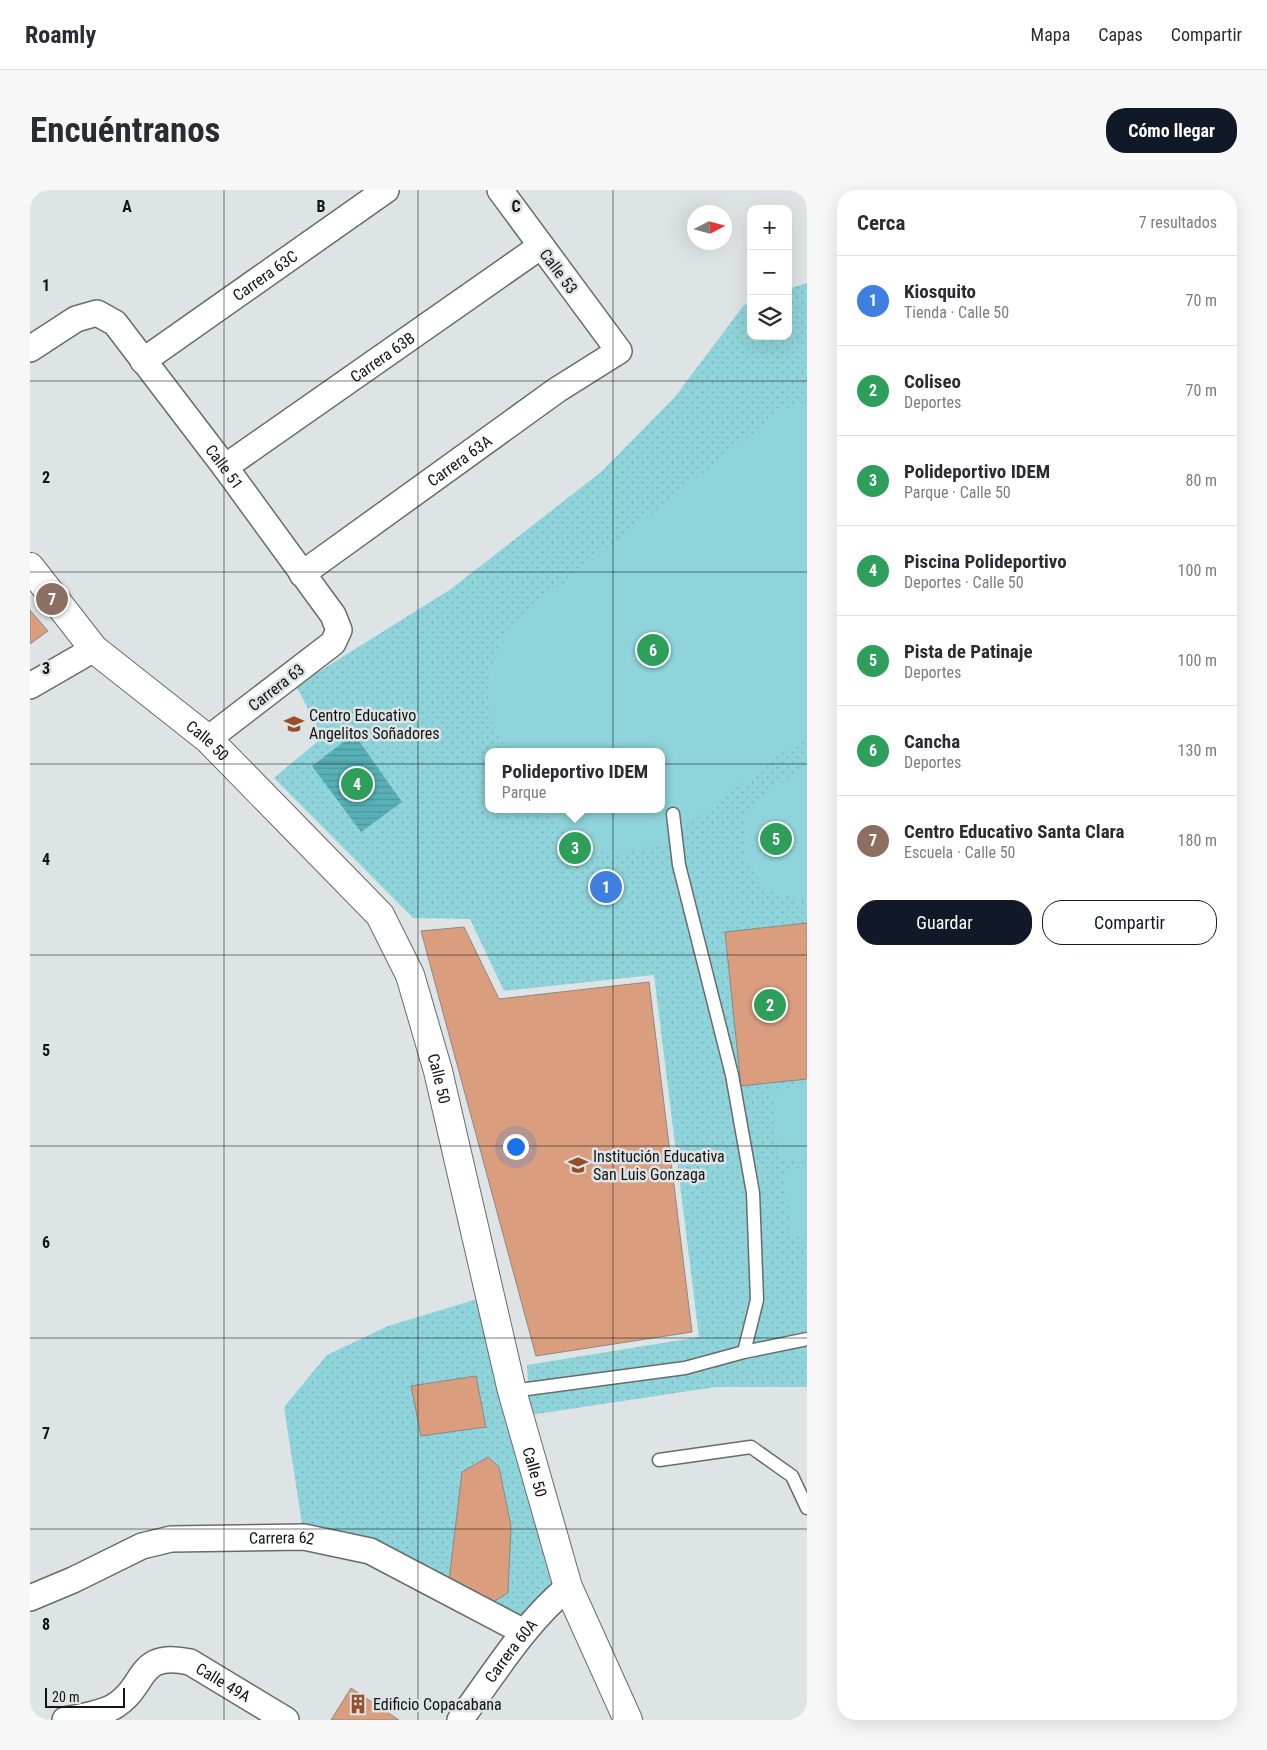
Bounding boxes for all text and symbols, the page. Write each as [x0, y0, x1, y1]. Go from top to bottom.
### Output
text: Roamly [25, 21, 96, 49]
text: Mapa [1031, 24, 1070, 45]
text: Capas [1098, 24, 1143, 45]
text: Compartir [1171, 24, 1242, 45]
button: Cómo llegar [1106, 108, 1237, 153]
text: Encuéntranos [30, 110, 221, 151]
text: A [122, 197, 132, 216]
text: B [317, 197, 326, 216]
text: C [511, 197, 521, 216]
north arrow [687, 205, 732, 250]
map controls [747, 205, 792, 340]
button: + [747, 205, 792, 250]
text: Cerca [857, 211, 905, 235]
text: 7 resultados [1139, 213, 1217, 232]
street label: Calle 53 [536, 245, 582, 297]
street label: Carrera 63C [229, 246, 301, 305]
button: − [747, 250, 792, 295]
text: 1 [42, 276, 50, 295]
text: Kiosquito [904, 280, 976, 303]
text: 1 [869, 291, 877, 310]
text: 70 m [1185, 291, 1217, 310]
button: layers [747, 295, 792, 340]
text: Tienda · Calle 50 [904, 303, 1009, 322]
street label: Carrera 63B [347, 328, 419, 386]
text: Coliseo [904, 370, 961, 393]
text: 2 [869, 381, 877, 400]
text: 70 m [1185, 381, 1217, 400]
text: Deportes [904, 393, 961, 412]
street label: Carrera 63A [424, 431, 496, 490]
street label: Calle 51 [201, 441, 247, 493]
text: Polideportivo IDEM [904, 460, 1050, 483]
text: 2 [42, 468, 50, 487]
text: 3 [869, 471, 877, 490]
text: 80 m [1185, 471, 1217, 490]
text: Parque · Calle 50 [904, 483, 1011, 502]
text: Piscina Polideportivo [904, 550, 1067, 573]
text: 4 [869, 561, 877, 580]
text: 100 m [1178, 561, 1217, 580]
text: Deportes · Calle 50 [904, 573, 1024, 592]
pin: 7 [36, 580, 68, 618]
pin: 6 [637, 631, 669, 669]
text: Pista de Patinaje [904, 640, 1033, 663]
text: 5 [869, 651, 877, 670]
text: 100 m [1178, 651, 1217, 670]
text: 3 [42, 659, 50, 678]
street label: Carrera 63 [245, 660, 308, 715]
text: Deportes [904, 663, 961, 682]
place label: Centro Educativo Angelitos Soñadores [309, 706, 440, 743]
school or university icon: Centro Educativo Angelitos Soñadores [283, 713, 305, 735]
street label: Calle 50 [182, 717, 233, 765]
text: Cancha [904, 730, 960, 753]
text: 6 [869, 741, 877, 760]
text: 130 m [1178, 741, 1217, 760]
popup [485, 748, 665, 813]
text: Deportes [904, 753, 961, 772]
text: Polideportivo IDEM [502, 760, 648, 783]
pin: 4 [341, 765, 373, 803]
text: Parque [502, 783, 546, 802]
pin: 5 [760, 820, 792, 858]
text: Centro Educativo Santa Clara [904, 820, 1125, 843]
pin: 3 [559, 829, 591, 867]
text: 7 [869, 831, 877, 850]
text: 180 m [1178, 831, 1217, 850]
text: Escuela · Calle 50 [904, 843, 1016, 862]
text: 4 [42, 850, 50, 869]
pin: 1 [590, 868, 622, 906]
button: Guardar [857, 900, 1032, 945]
button: Compartir [1042, 900, 1217, 945]
pin: 2 [754, 986, 786, 1024]
text: 5 [42, 1041, 50, 1060]
street label: Calle 50 [423, 1051, 454, 1106]
your location [503, 1134, 529, 1160]
place label: Institución Educativa San Luis Gonzaga [593, 1147, 725, 1184]
school or university icon: Institución Educativa San Luis Gonzaga [567, 1154, 589, 1176]
text: 6 [42, 1233, 50, 1252]
text: 7 [42, 1424, 50, 1443]
street label: Calle 50 [518, 1445, 551, 1499]
street label: Carrera 62 [249, 1528, 316, 1549]
text: 8 [42, 1615, 50, 1634]
street label: Carrera 60A [481, 1615, 541, 1686]
street label: Calle 49A [192, 1659, 254, 1706]
scale bar [45, 1685, 125, 1708]
text: 20 m [52, 1689, 80, 1705]
building icon: Edificio Copacabana [347, 1693, 369, 1715]
place label: Edificio Copacabana [373, 1695, 502, 1714]

